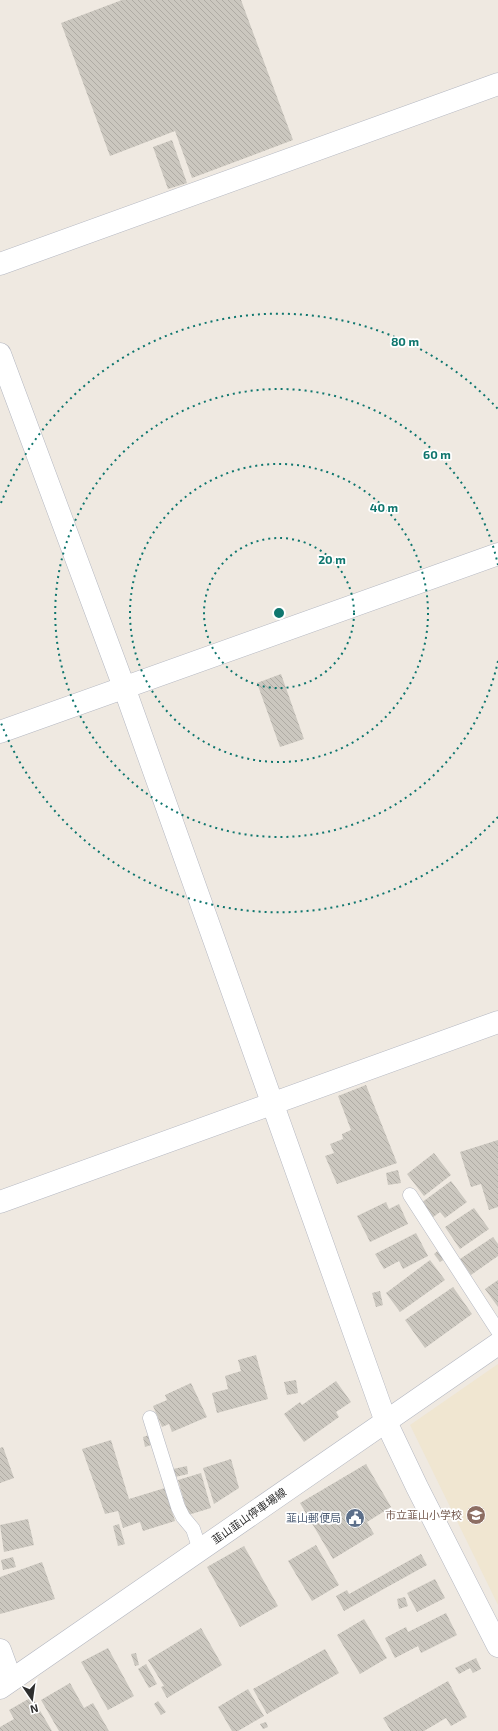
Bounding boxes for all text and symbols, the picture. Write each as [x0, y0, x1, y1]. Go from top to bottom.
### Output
text: 80 m [391, 334, 419, 348]
text: 60 m [423, 447, 451, 461]
text: 40 m [370, 500, 398, 514]
text: 20 m [318, 552, 346, 566]
centre of rings [272, 606, 286, 620]
street label: 韮山韮山停車場線 [209, 1485, 288, 1546]
school or university icon: 市立韮山小学校 [465, 1504, 487, 1526]
public building icon: 韮山郵便局 [344, 1507, 366, 1529]
place label: 市立韮山小学校 [385, 1508, 462, 1521]
place label: 韮山郵便局 [286, 1511, 341, 1524]
north arrow [12, 1679, 52, 1719]
text: N [29, 1702, 40, 1716]

